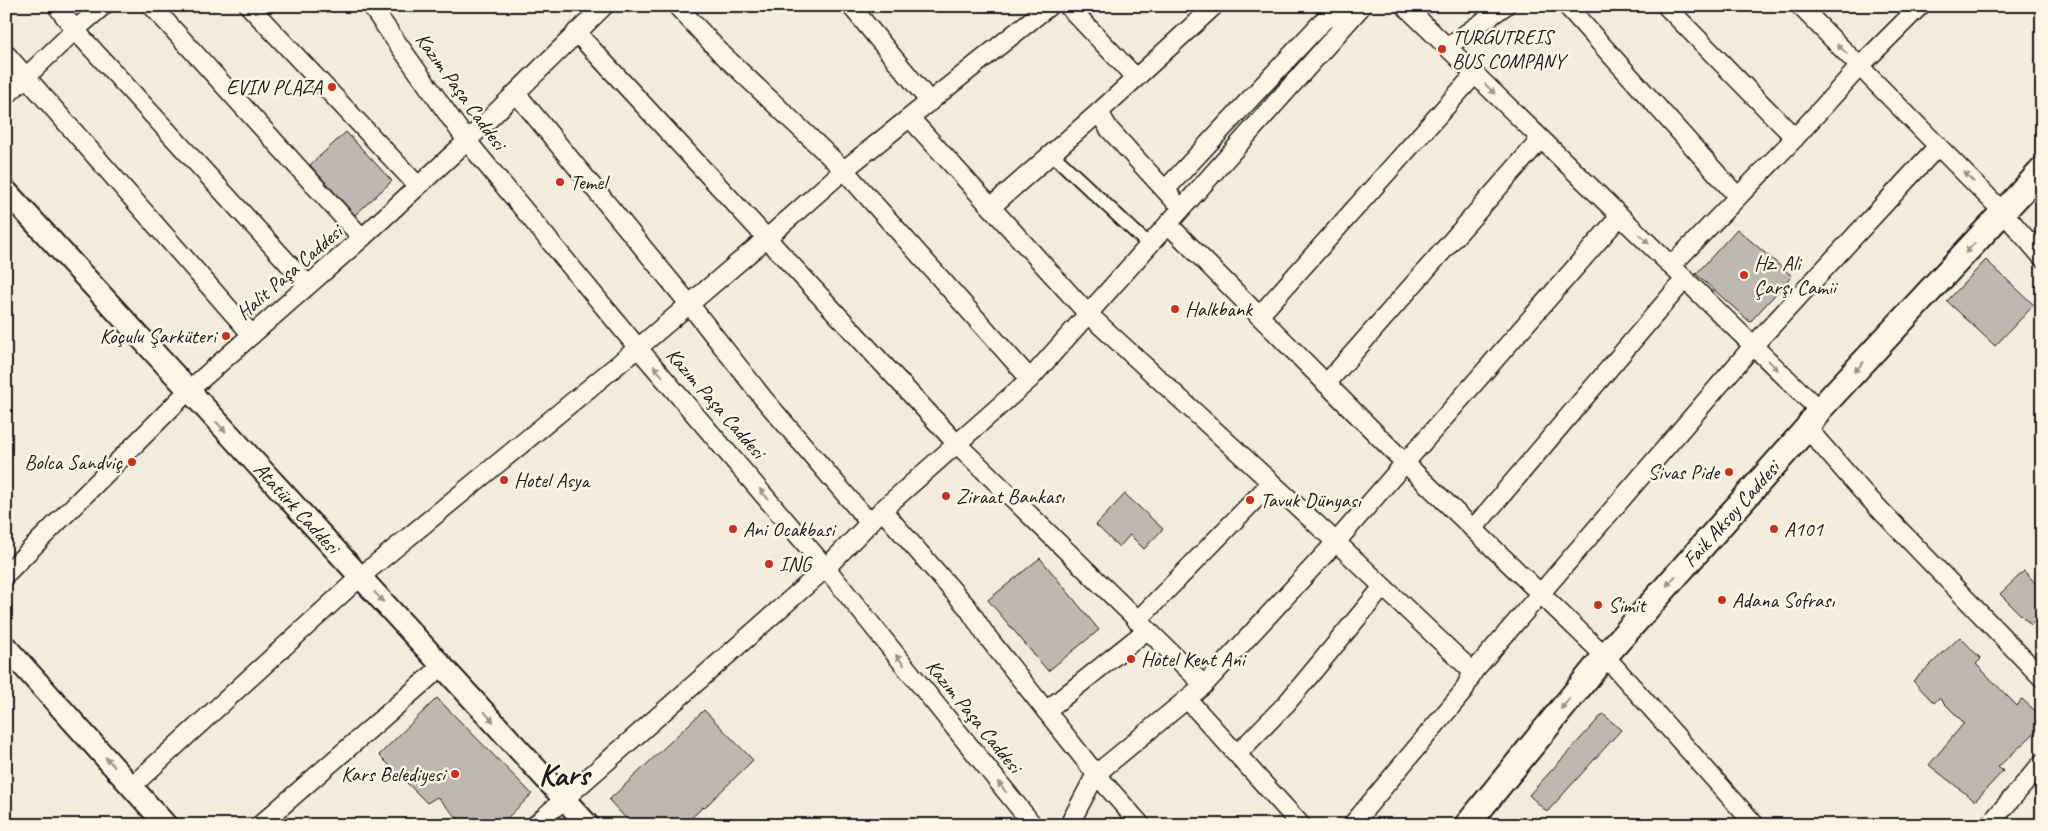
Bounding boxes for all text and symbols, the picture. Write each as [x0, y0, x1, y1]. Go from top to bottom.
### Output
place label: TURGUTREIS BUS COMPANY [1452, 24, 1569, 74]
street label: Kazım Paşa Caddesi [410, 27, 514, 157]
marker: TURGUTREIS BUS COMPANY [1436, 43, 1448, 55]
one-way arrow [1836, 44, 1848, 56]
place label: EVIN PLAZA [226, 74, 323, 100]
marker: EVIN PLAZA [326, 81, 338, 93]
one-way arrow [1484, 83, 1496, 95]
place label: Temel [570, 169, 610, 195]
one-way arrow [1963, 172, 1975, 184]
marker: Temel [554, 176, 566, 188]
street label: Halit Paşa Caddesi [231, 217, 350, 325]
one-way arrow [1638, 233, 1650, 245]
one-way arrow [1964, 242, 1976, 254]
place label: Hz. Ali Çarşı Camii [1754, 250, 1839, 300]
marker: Hz. Ali Çarşı Camii [1738, 269, 1750, 281]
place label: Halkbank [1185, 296, 1253, 322]
marker: Halkbank [1169, 303, 1181, 315]
place label: Koçulu Şarküteri [100, 323, 219, 349]
marker: Koçulu Şarküteri [220, 330, 232, 342]
street label: Kazım Paşa Caddesi [661, 342, 773, 466]
one-way arrow [1767, 359, 1779, 371]
one-way arrow [1853, 361, 1865, 373]
one-way arrow [653, 365, 664, 377]
one-way arrow [215, 420, 227, 432]
place label: Bolca Sandviç [24, 449, 124, 475]
street label: Faik Aksoy Caddesi [1677, 453, 1787, 572]
marker: Bolca Sandviç [126, 456, 138, 468]
street label: Atatürk Caddesi [248, 456, 347, 561]
place label: Sivas Pide [1648, 459, 1721, 485]
marker: Sivas Pide [1723, 466, 1735, 478]
place label: Hotel Asya [514, 467, 592, 493]
marker: Hotel Asya [498, 474, 510, 486]
place label: Ziraat Bankası [956, 483, 1065, 509]
place label: Tavuk Dünyası [1260, 487, 1362, 513]
one-way arrow [759, 488, 770, 500]
marker: Ziraat Bankası [940, 490, 952, 502]
marker: Tavuk Dünyası [1244, 494, 1256, 506]
place label: Ani Ocakbasi [743, 516, 838, 542]
place label: A101 [1784, 516, 1824, 542]
marker: Ani Ocakbasi [727, 523, 739, 535]
marker: A101 [1768, 523, 1780, 535]
place label: ING [779, 551, 813, 577]
marker: ING [763, 558, 775, 570]
one-way arrow [1665, 575, 1677, 587]
place label: Adana Sofrası [1732, 587, 1835, 613]
one-way arrow [373, 591, 385, 603]
place label: Simit [1608, 592, 1647, 618]
marker: Adana Sofrası [1716, 594, 1728, 606]
marker: Simit [1592, 599, 1604, 611]
place label: Hotel Kent Ani [1141, 646, 1248, 672]
marker: Hotel Kent Ani [1125, 653, 1137, 665]
one-way arrow [895, 654, 906, 667]
street label: Kazım Paşa Caddesi [920, 654, 1030, 780]
one-way arrow [1560, 698, 1571, 711]
one-way arrow [483, 711, 495, 723]
district label: Kars [539, 755, 592, 794]
one-way arrow [104, 757, 116, 769]
place label: Kars Belediyesi [341, 761, 448, 787]
marker: Kars Belediyesi [449, 768, 461, 780]
one-way arrow [997, 781, 1008, 794]

